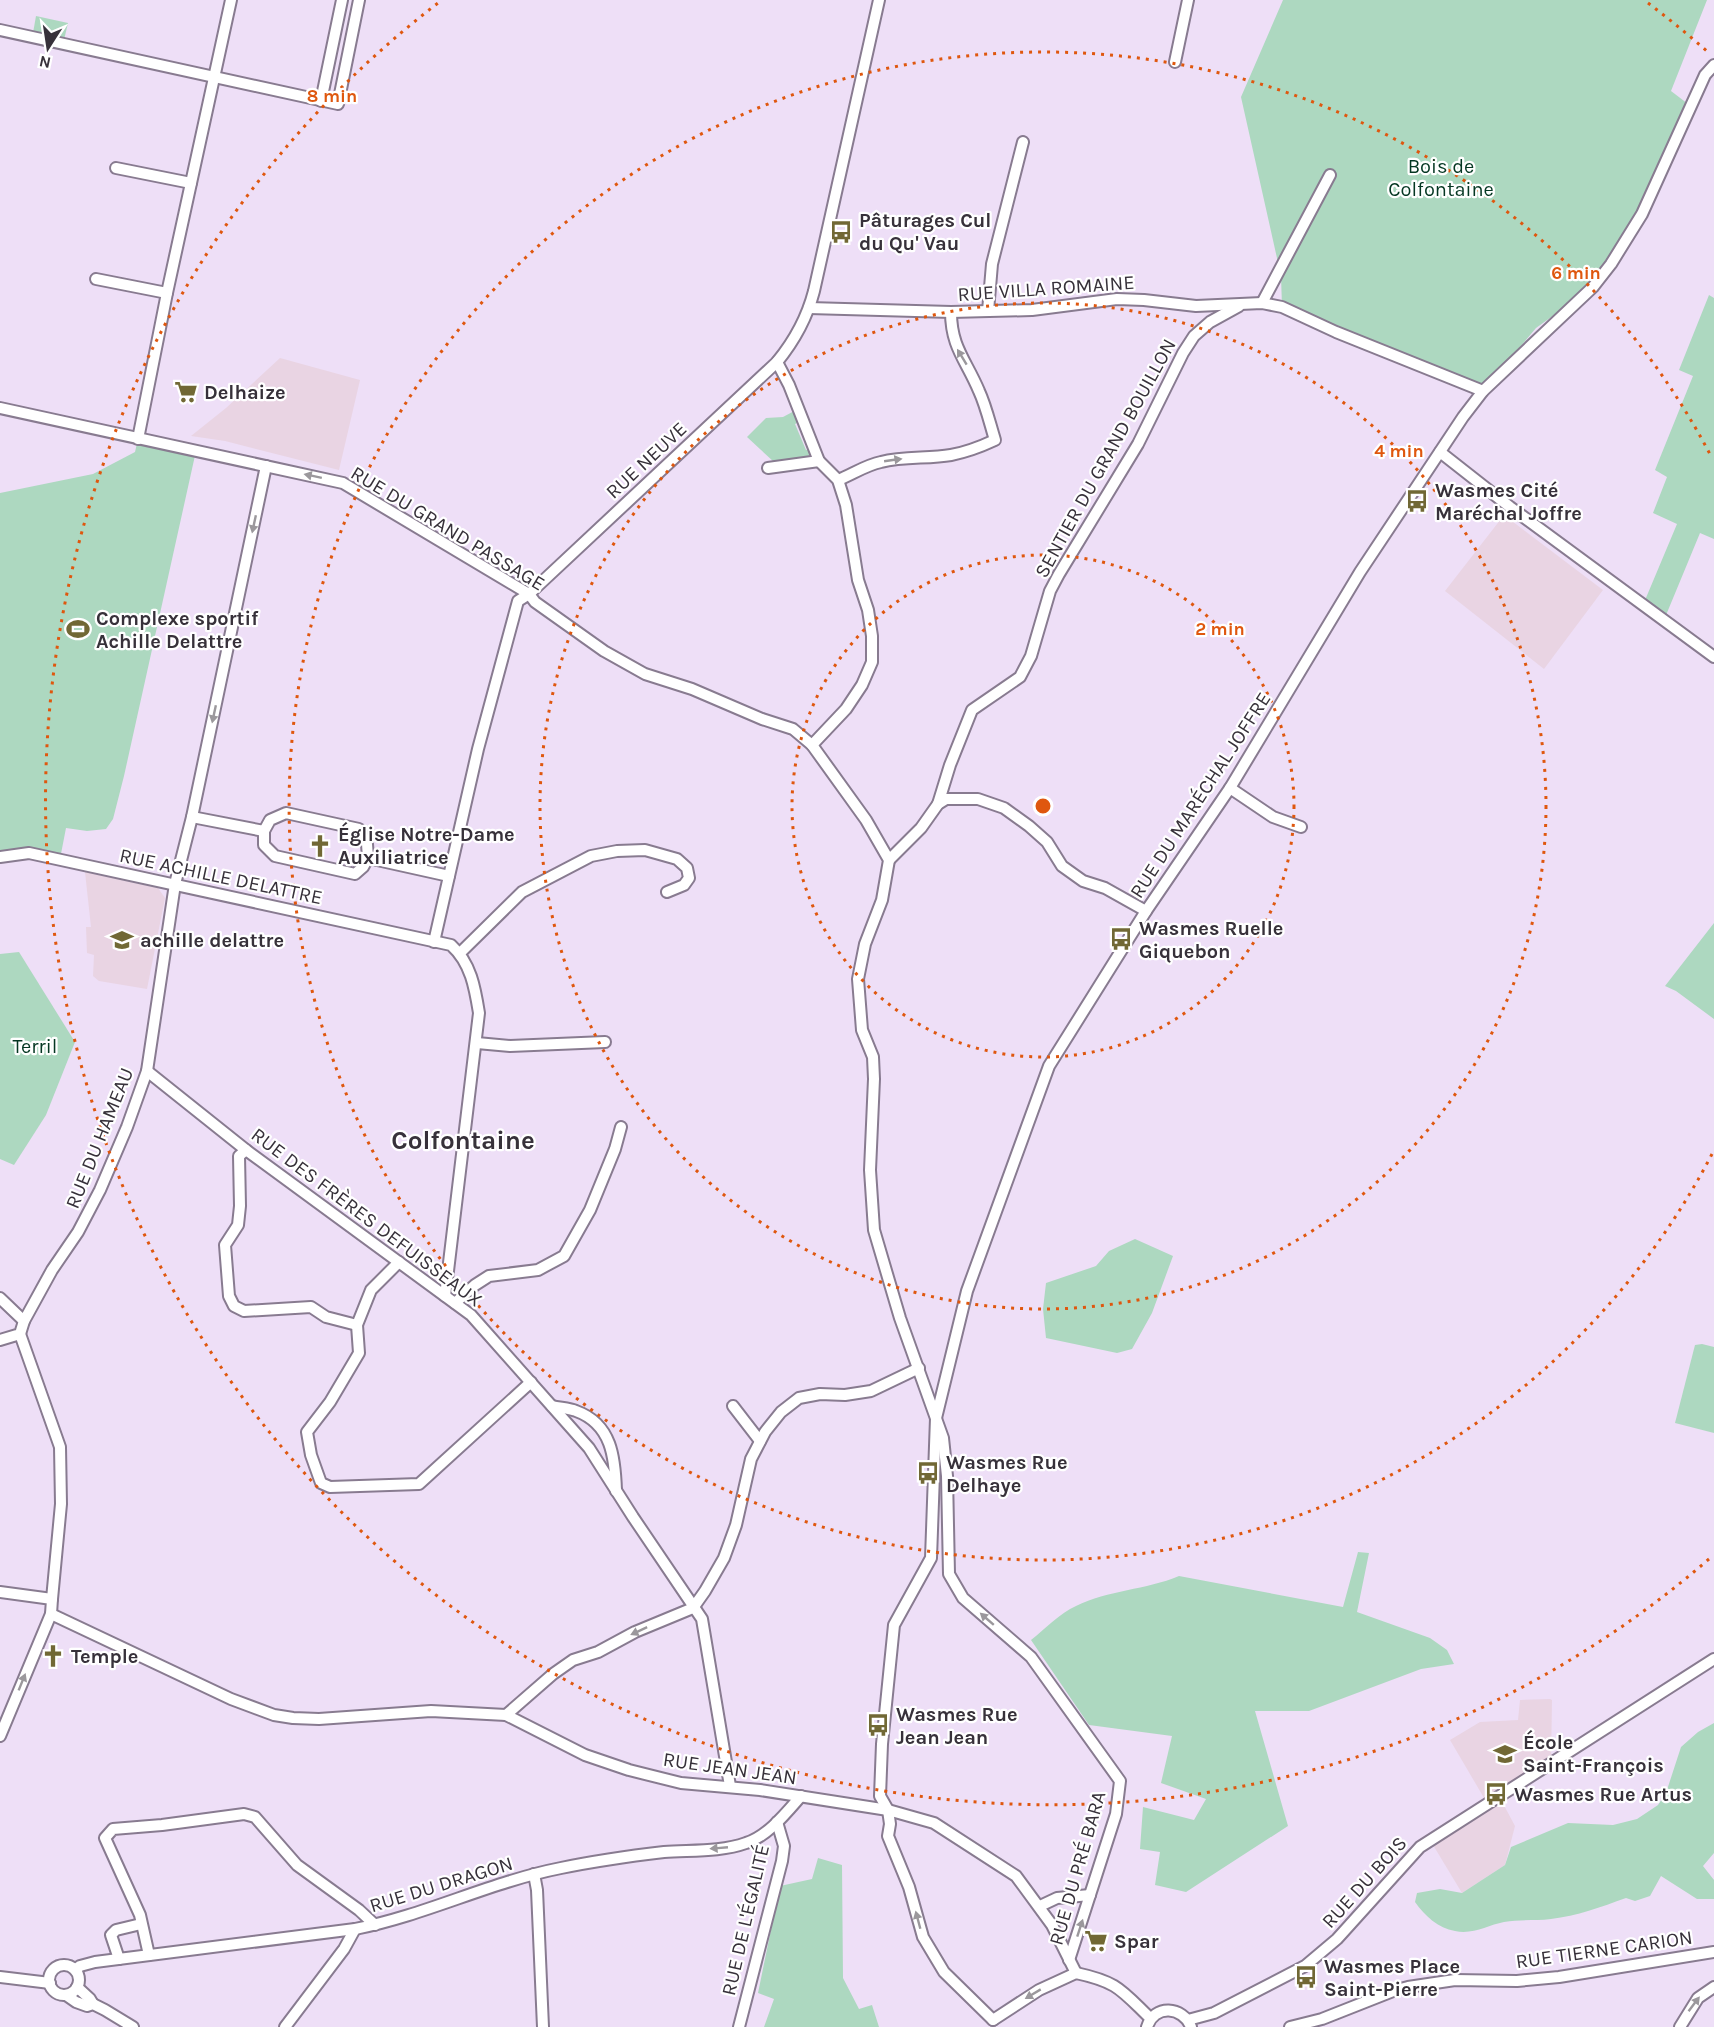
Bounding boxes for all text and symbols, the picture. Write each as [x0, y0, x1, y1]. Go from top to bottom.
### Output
north arrow [18, 18, 78, 78]
text: N [37, 52, 53, 73]
text: 8 min [307, 85, 357, 107]
park label: Bois de Colfontaine [1388, 155, 1494, 201]
place label: Pâturages Cul du Qu' Vau [859, 209, 991, 255]
bus stop icon: Pâturages Cul du Qu' Vau [828, 219, 854, 245]
text: 6 min [1551, 262, 1601, 284]
street label: RUE VILLA ROMAINE [957, 271, 1135, 306]
street label: SENTIER DU GRAND BOUILLON [1030, 335, 1181, 582]
one-way arrow [957, 349, 968, 365]
supermarket icon: Delhaize [173, 379, 199, 405]
place label: Delhaize [204, 381, 286, 404]
street label: RUE NEUVE [601, 417, 691, 503]
text: 4 min [1374, 440, 1424, 462]
one-way arrow [883, 455, 902, 464]
street label: RUE DU GRAND PASSAGE [347, 461, 549, 595]
one-way arrow [303, 471, 322, 480]
place label: Wasmes Cité Maréchal Joffre [1435, 479, 1582, 525]
bus stop icon: Wasmes Cité Maréchal Joffre [1404, 488, 1430, 514]
one-way arrow [249, 514, 258, 533]
place label: Complexe sportif Achille Delattre [96, 607, 259, 653]
sports icon: Complexe sportif Achille Delattre [65, 616, 91, 642]
text: 2 min [1195, 618, 1245, 640]
street label: RUE DU MARÉCHAL JOFFRE [1124, 687, 1276, 903]
one-way arrow [208, 705, 218, 724]
centre of rings [1033, 796, 1053, 816]
place label: Église Notre-Dame Auxiliatrice [338, 821, 515, 869]
church icon: Église Notre-Dame Auxiliatrice [307, 833, 333, 859]
street label: RUE ACHILLE DELATTRE [117, 844, 324, 909]
place label: Wasmes Ruelle Giquebon [1139, 917, 1283, 963]
bus stop icon: Wasmes Ruelle Giquebon [1108, 926, 1134, 952]
school or university icon: achille delattre [109, 927, 135, 953]
place label: achille delattre [140, 929, 284, 952]
park label: Terril [13, 1035, 57, 1058]
street label: RUE DU HAMEAU [61, 1064, 138, 1212]
street label: RUE DES FRÈRES DEFUISSEAUX [247, 1122, 487, 1312]
district label: Colfontaine [391, 1125, 535, 1156]
place label: Wasmes Rue Delhaye [946, 1451, 1068, 1497]
bus stop icon: Wasmes Rue Delhaye [915, 1460, 941, 1486]
one-way arrow [980, 1613, 995, 1626]
one-way arrow [631, 1626, 648, 1635]
church icon: Temple [40, 1643, 66, 1669]
place label: Temple [71, 1645, 138, 1668]
one-way arrow [18, 1673, 27, 1691]
place label: Wasmes Rue Jean Jean [896, 1703, 1018, 1749]
bus stop icon: Wasmes Rue Jean Jean [865, 1712, 891, 1738]
place label: École Saint-François [1523, 1729, 1664, 1777]
school or university icon: École Saint-François [1492, 1741, 1518, 1767]
street label: RUE JEAN JEAN [661, 1748, 798, 1789]
bus stop icon: Wasmes Rue Artus [1483, 1781, 1509, 1807]
place label: Wasmes Rue Artus [1514, 1783, 1692, 1806]
street label: RUE DU PRÉ BARA [1044, 1788, 1110, 1948]
street label: RUE DU BOIS [1317, 1832, 1412, 1933]
street label: RUE DE L'ÉGALITÉ [716, 1842, 774, 1998]
one-way arrow [709, 1843, 728, 1853]
street label: RUE DU DRAGON [367, 1852, 516, 1917]
one-way arrow [913, 1911, 922, 1929]
one-way arrow [1075, 1919, 1085, 1937]
street label: RUE TIERNE CARION [1514, 1926, 1694, 1973]
supermarket icon: Spar [1083, 1928, 1109, 1954]
place label: Spar [1114, 1930, 1159, 1953]
place label: Wasmes Place Saint-Pierre [1324, 1955, 1460, 2001]
bus stop icon: Wasmes Place Saint-Pierre [1293, 1964, 1319, 1990]
one-way arrow [1024, 1989, 1041, 1999]
one-way arrow [1688, 1997, 1700, 2012]

